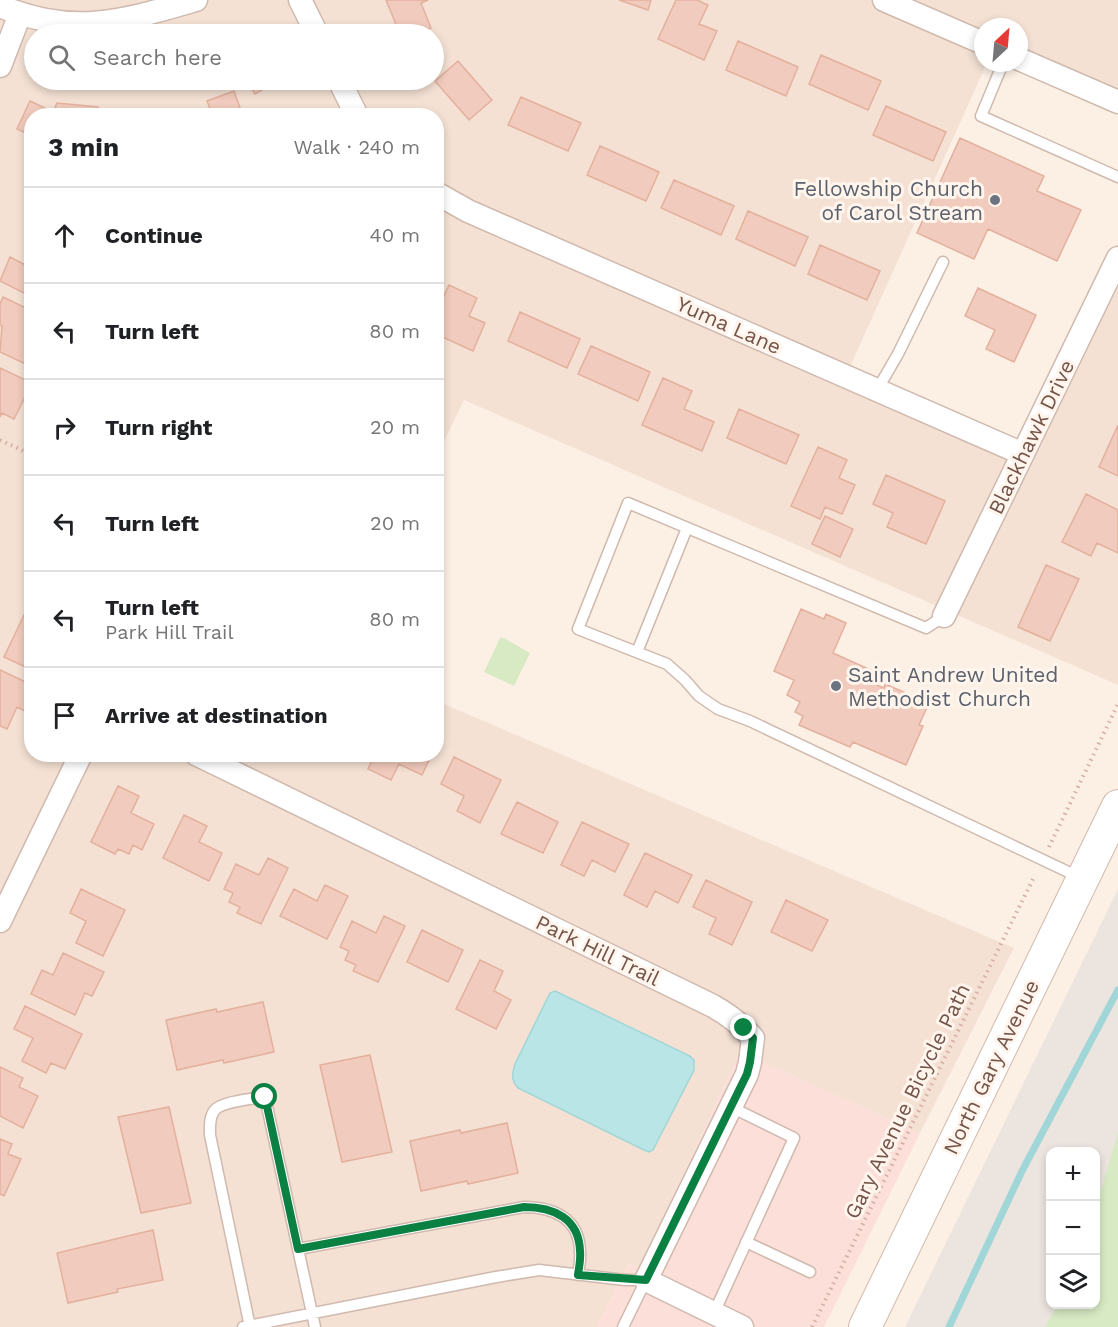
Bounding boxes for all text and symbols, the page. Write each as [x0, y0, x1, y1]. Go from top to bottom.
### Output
north arrow [974, 18, 1028, 72]
search box [24, 24, 444, 90]
icon: search [45, 41, 78, 74]
text: Search here [93, 45, 222, 70]
text: 3 min [48, 132, 119, 162]
text: Walk · 240 m [293, 135, 420, 159]
place label: Fellowship Church of Carol Stream [793, 176, 983, 225]
marker: Fellowship Church of Carol Stream [988, 193, 1002, 207]
icon: ahead [48, 219, 81, 252]
text: Continue [105, 223, 203, 248]
text: 40 m [369, 223, 420, 247]
street label: Yuma Lane [673, 291, 785, 359]
icon: left [48, 315, 81, 348]
text: Turn left [105, 319, 199, 344]
text: 80 m [369, 319, 420, 343]
street label: Blackhawk Drive [983, 356, 1079, 518]
icon: right [48, 411, 81, 444]
text: Turn right [105, 415, 212, 440]
text: 20 m [370, 415, 420, 439]
icon: left [48, 507, 81, 540]
text: Turn left [105, 511, 199, 536]
text: 20 m [370, 511, 420, 535]
text: Turn left [105, 595, 199, 620]
icon: left [48, 603, 81, 636]
text: 80 m [369, 607, 420, 631]
text: Park Hill Trail [105, 620, 234, 644]
place label: Saint Andrew United Methodist Church [848, 662, 1059, 711]
marker: Saint Andrew United Methodist Church [829, 679, 843, 693]
icon: arrive [48, 699, 81, 732]
text: Arrive at destination [105, 703, 328, 728]
street label: Park Hill Trail [532, 909, 665, 991]
street label: North Gary Avenue [938, 976, 1044, 1158]
street label: Gary Avenue Bicycle Path [839, 979, 975, 1223]
route end [730, 1014, 756, 1040]
route start [251, 1083, 277, 1109]
map controls [1046, 1147, 1100, 1309]
button: + [1046, 1147, 1100, 1201]
button: − [1046, 1201, 1100, 1255]
button: layers [1046, 1255, 1100, 1309]

